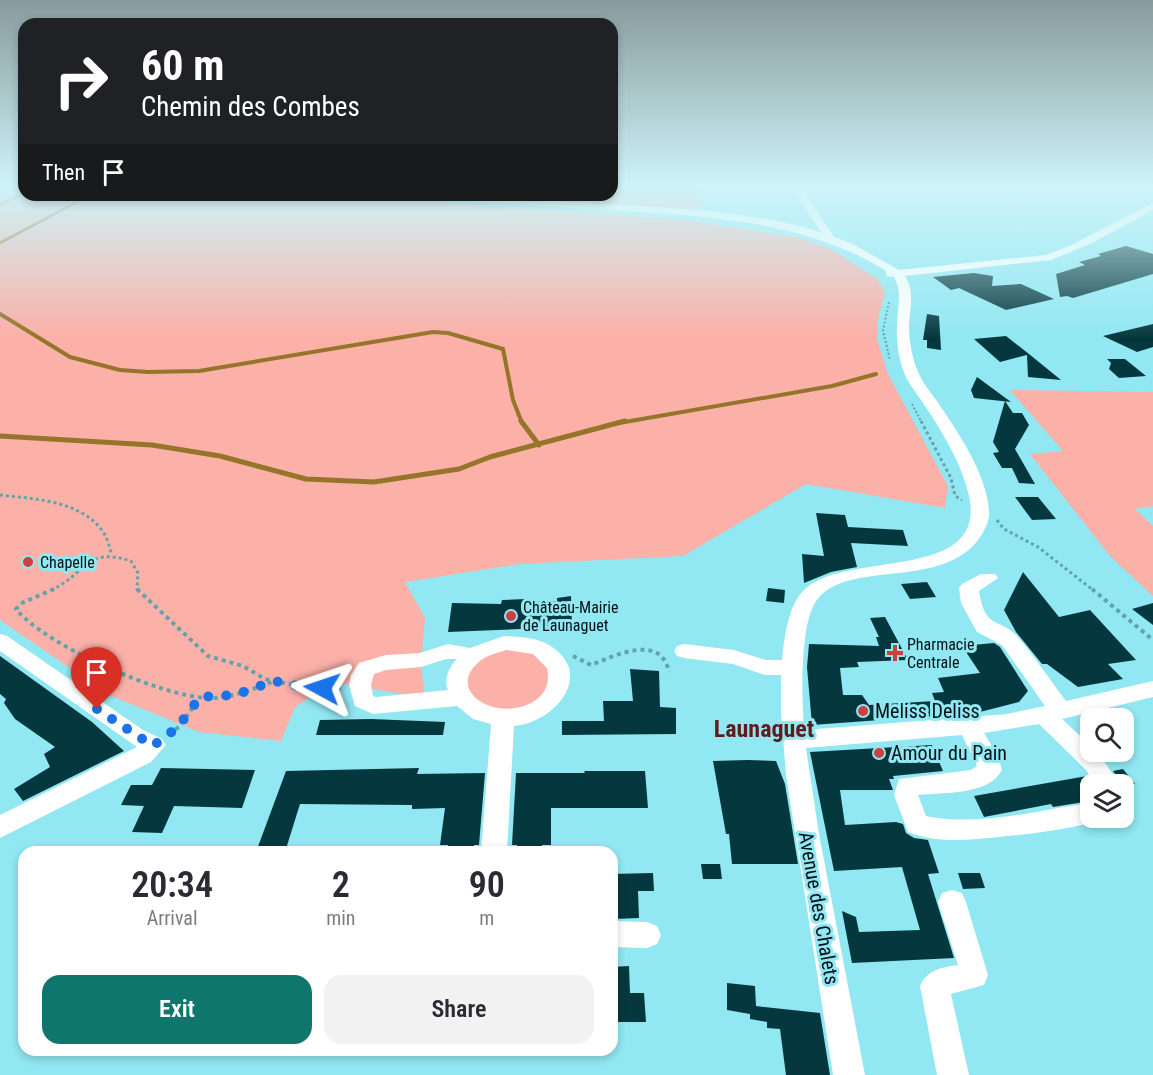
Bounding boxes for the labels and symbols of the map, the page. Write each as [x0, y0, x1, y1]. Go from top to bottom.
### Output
place label: Chapelle [40, 553, 95, 572]
marker: Chapelle [21, 555, 35, 569]
place label: Château-Mairie de Launaguet [523, 598, 619, 635]
marker: Château-Mairie de Launaguet [504, 609, 518, 623]
place label: Pharmacie Centrale [907, 635, 974, 672]
marker: Pharmacie Centrale [888, 646, 902, 660]
pin [71, 647, 122, 709]
position arrow [290, 656, 354, 720]
place label: Meliss Deliss [875, 699, 980, 723]
marker: Meliss Deliss [856, 704, 870, 718]
district label: Launaguet [714, 715, 814, 743]
place label: Amour du Pain [891, 741, 1007, 765]
marker: Amour du Pain [872, 746, 886, 760]
street label: Avenue des Chalets [794, 830, 844, 986]

